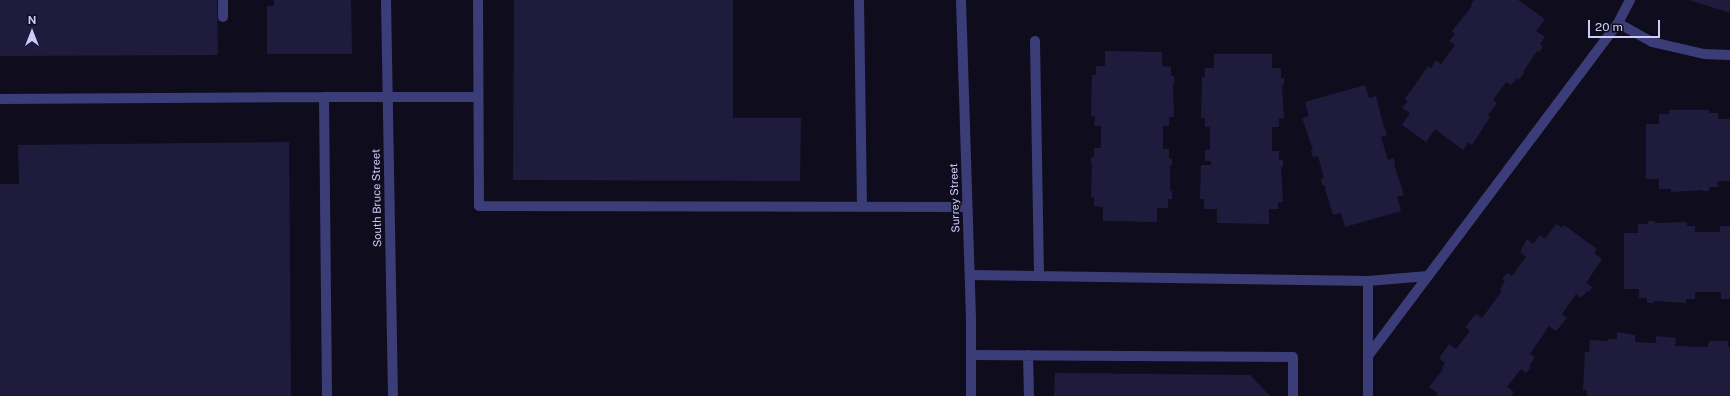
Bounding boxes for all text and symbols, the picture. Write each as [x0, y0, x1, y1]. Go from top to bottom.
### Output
north arrow [12, 12, 52, 52]
scale bar [1590, 12, 1662, 38]
text: N [28, 14, 36, 26]
text: 20 m [1595, 20, 1623, 34]
street label: South Bruce Street [370, 149, 384, 247]
street label: Surrey Street [947, 163, 963, 233]

